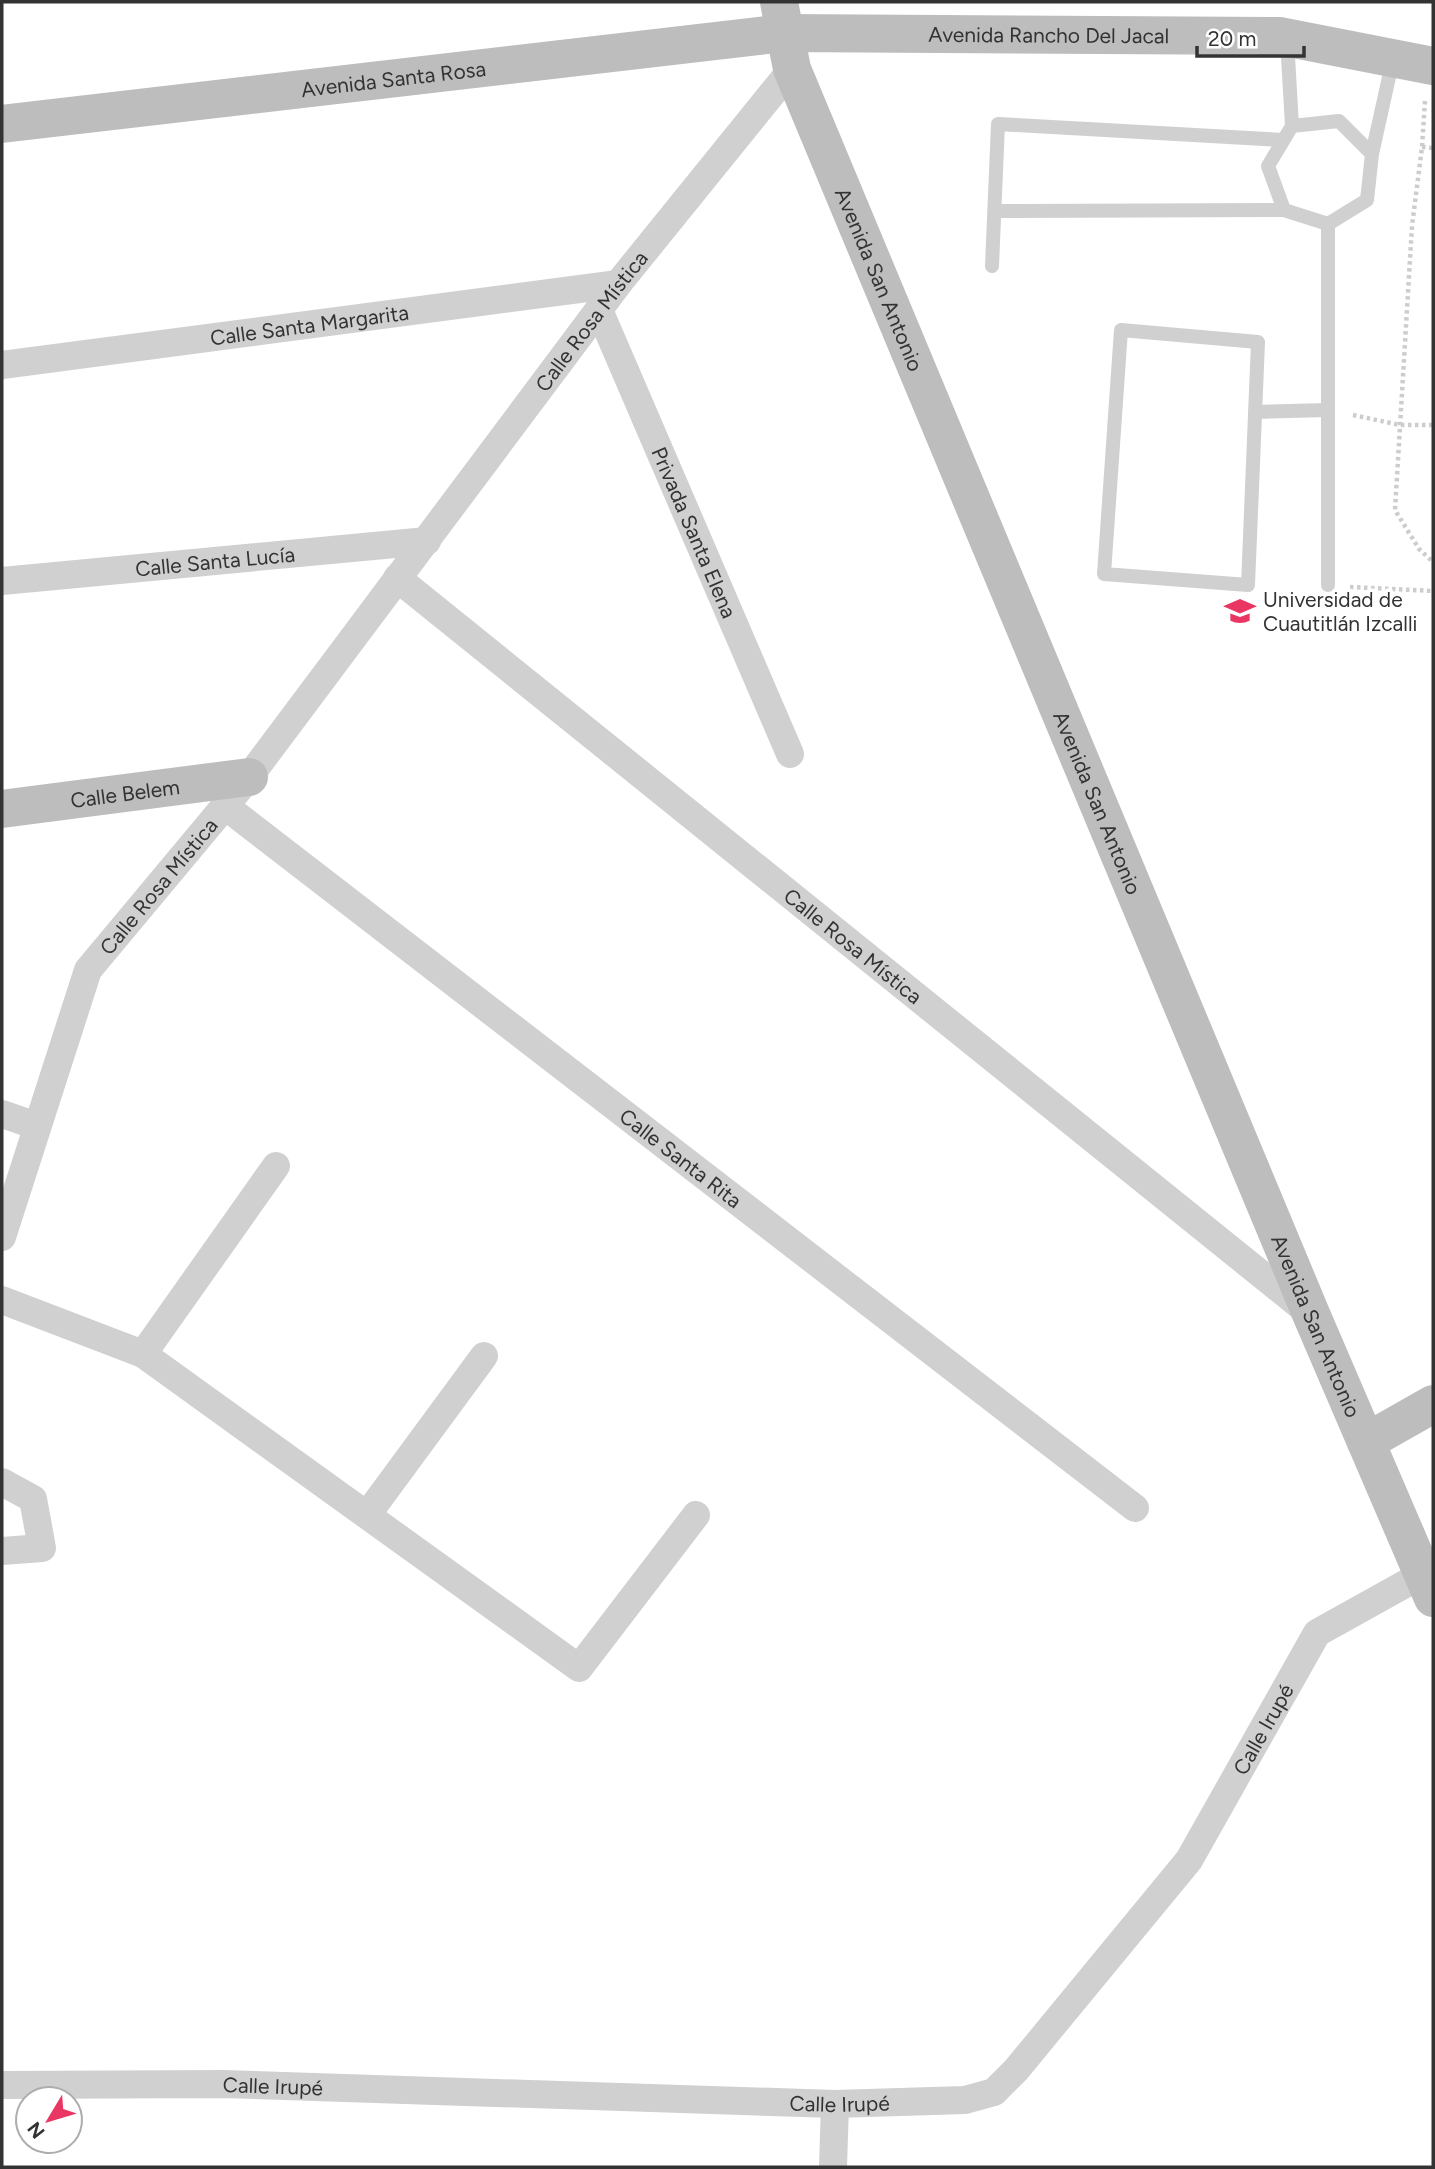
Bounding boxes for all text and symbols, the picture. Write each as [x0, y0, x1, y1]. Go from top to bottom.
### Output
scale bar [1197, 14, 1304, 58]
street label: Avenida Rancho Del Jacal [928, 21, 1169, 48]
text: 20 m [1208, 26, 1256, 51]
street label: Avenida Santa Rosa [300, 55, 487, 102]
street label: Avenida San Antonio [830, 184, 929, 375]
street label: Calle Rosa Mística [530, 245, 653, 396]
street label: Calle Santa Margarita [208, 299, 410, 350]
street label: Privada Santa Elena [647, 443, 742, 622]
street label: Calle Santa Lucía [134, 541, 296, 581]
place label: Universidad de Cuautitlán Izcalli [1263, 587, 1417, 636]
school or university icon: Universidad de Cuautitlán Izcalli [1223, 594, 1257, 628]
street label: Avenida San Antonio [1048, 707, 1147, 898]
street label: Calle Belem [69, 774, 181, 813]
street label: Calle Rosa Mística [94, 813, 222, 959]
street label: Calle Rosa Mística [779, 883, 927, 1009]
street label: Calle Santa Rita [615, 1103, 747, 1213]
street label: Avenida San Antonio [1267, 1231, 1366, 1421]
street label: Calle Irupé [1227, 1679, 1298, 1779]
street label: Calle Irupé [222, 2072, 323, 2100]
north arrow [14, 2085, 84, 2155]
street label: Calle Irupé [789, 2090, 890, 2117]
text: N [22, 2117, 50, 2143]

